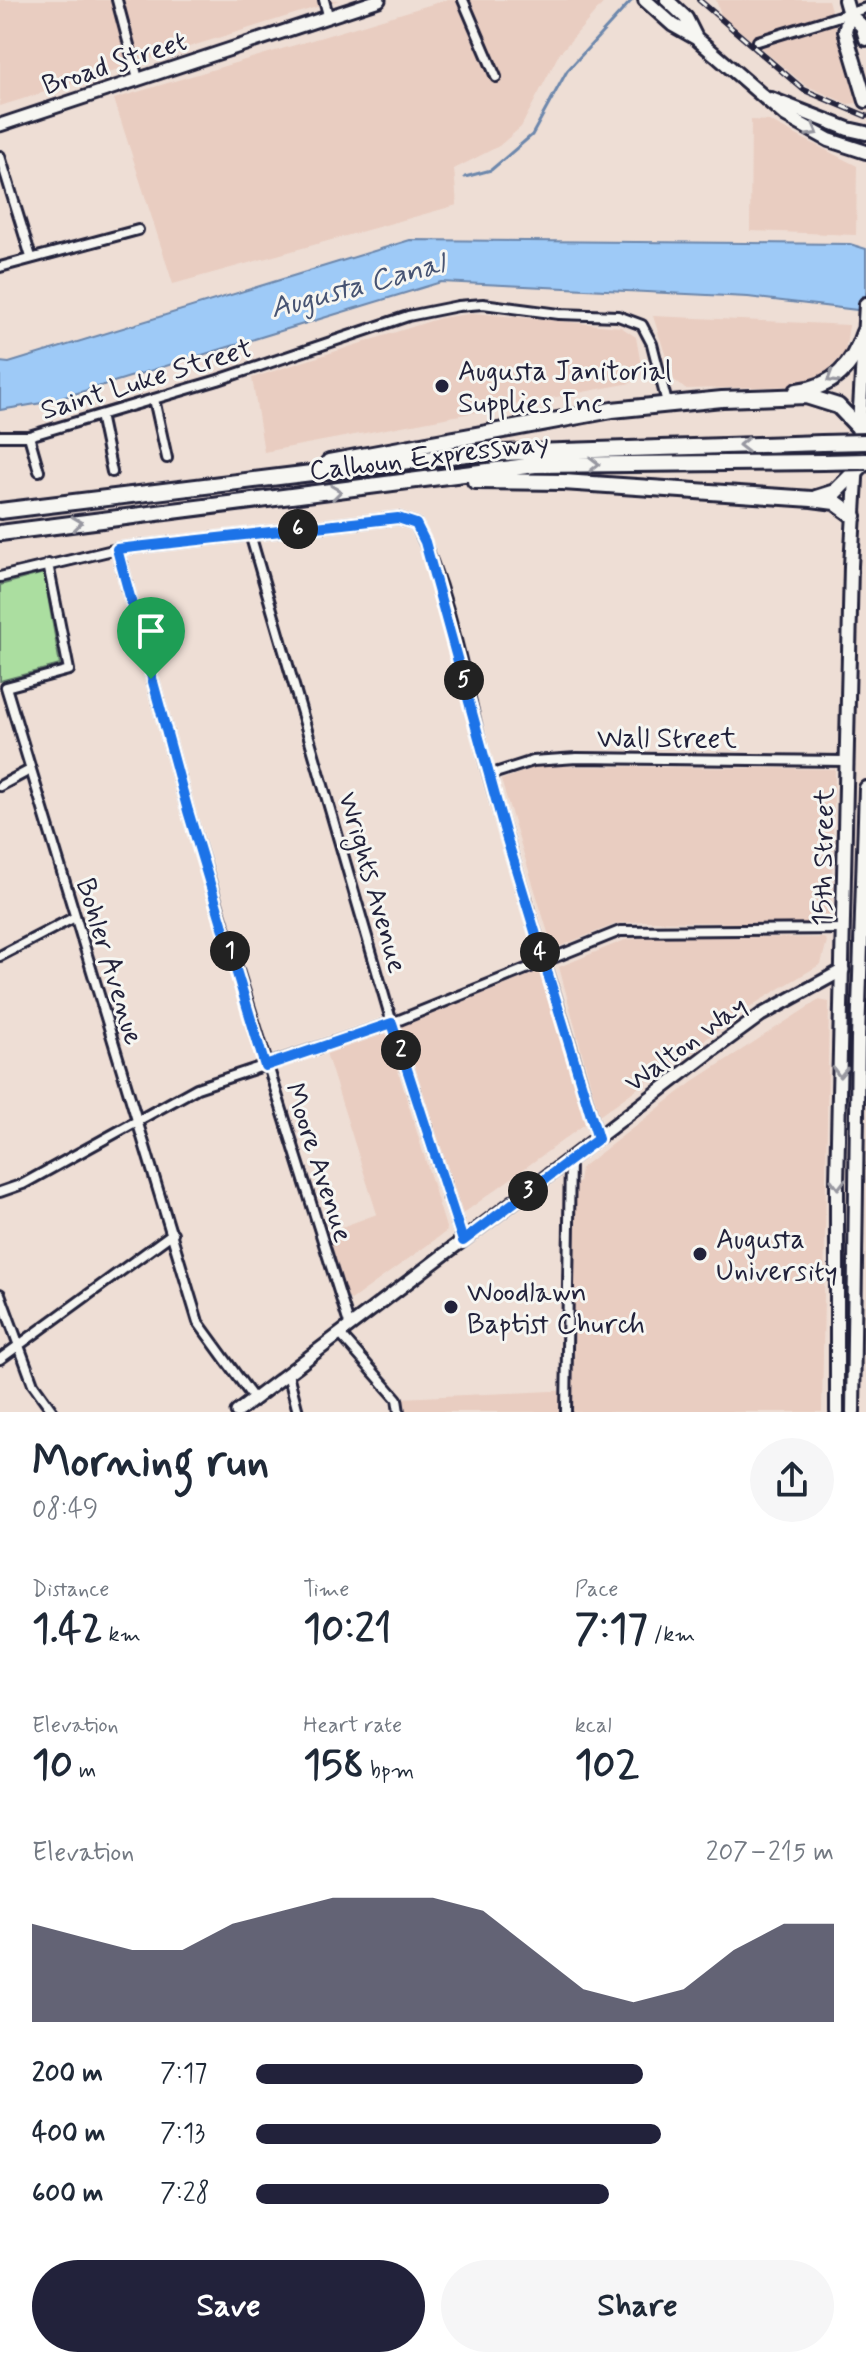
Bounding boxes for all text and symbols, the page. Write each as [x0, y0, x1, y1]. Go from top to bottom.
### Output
street label: Broad Street [38, 24, 192, 105]
one-way arrow [805, 122, 820, 137]
water label: Augusta Canal [266, 243, 453, 329]
street label: Saint Luke Street [36, 331, 257, 430]
place label: Augusta Janitorial Supplies Inc [458, 354, 672, 423]
one-way arrow [826, 369, 841, 384]
marker: Augusta Janitorial Supplies Inc [433, 377, 451, 395]
street label: Calhoun Expressway [307, 424, 551, 491]
one-way arrow [737, 436, 750, 453]
one-way arrow [588, 455, 601, 473]
one-way arrow [329, 484, 342, 501]
pin: 6 [278, 509, 318, 549]
one-way arrow [71, 515, 84, 532]
text: 6 [292, 515, 304, 543]
pin [117, 597, 185, 679]
icon: arrive [129, 609, 173, 653]
pin: 5 [444, 660, 484, 700]
text: 5 [457, 666, 471, 694]
street label: Wall Street [597, 721, 738, 758]
street label: 15th Street [805, 787, 844, 927]
street label: Wrights Avenue [326, 788, 415, 978]
street label: Bohler Avenue [66, 874, 152, 1050]
pin: 1 [210, 931, 250, 971]
pin: 4 [520, 932, 560, 972]
text: 1 [225, 937, 235, 965]
text: 4 [534, 938, 546, 966]
street label: Walton Way [618, 988, 755, 1102]
pin: 2 [381, 1030, 421, 1070]
text: 2 [396, 1036, 406, 1064]
one-way arrow [831, 1066, 848, 1079]
street label: Moore Avenue [274, 1078, 361, 1247]
pin: 3 [508, 1171, 548, 1211]
text: 3 [523, 1177, 533, 1205]
one-way arrow [829, 1178, 847, 1191]
place label: Augusta University [716, 1222, 838, 1291]
marker: Augusta University [691, 1245, 709, 1263]
place label: Woodlawn Baptist Church [467, 1275, 645, 1344]
marker: Woodlawn Baptist Church [442, 1298, 460, 1316]
text: Morning run [32, 1434, 269, 1492]
button: share [750, 1438, 834, 1522]
text: 08:49 [32, 1493, 98, 1527]
text: Distance [32, 1576, 109, 1604]
text: Time [303, 1576, 349, 1604]
text: Pace [575, 1576, 618, 1604]
text: 1.42 [32, 1604, 103, 1656]
text: 10:21 [303, 1604, 392, 1656]
text: 7:17 [575, 1604, 648, 1656]
text: km [103, 1621, 141, 1649]
text: /km [648, 1621, 695, 1649]
text: Elevation [32, 1712, 119, 1740]
text: Heart rate [303, 1712, 402, 1740]
text: kcal [575, 1712, 612, 1740]
text: 10 [32, 1740, 73, 1792]
text: 158 [303, 1740, 364, 1792]
text: 102 [575, 1740, 639, 1792]
text: m [73, 1757, 96, 1785]
text: bpm [364, 1757, 414, 1785]
text: Elevation [32, 1836, 134, 1870]
text: 207–215 m [706, 1836, 834, 1870]
text: 200 m [32, 2057, 103, 2091]
text: 7:17 [160, 2057, 207, 2091]
text: 400 m [32, 2117, 105, 2151]
text: 7:13 [160, 2117, 205, 2151]
text: 600 m [32, 2177, 104, 2211]
text: 7:28 [160, 2177, 210, 2211]
button: Save [32, 2260, 425, 2352]
button: Share [441, 2260, 834, 2352]

